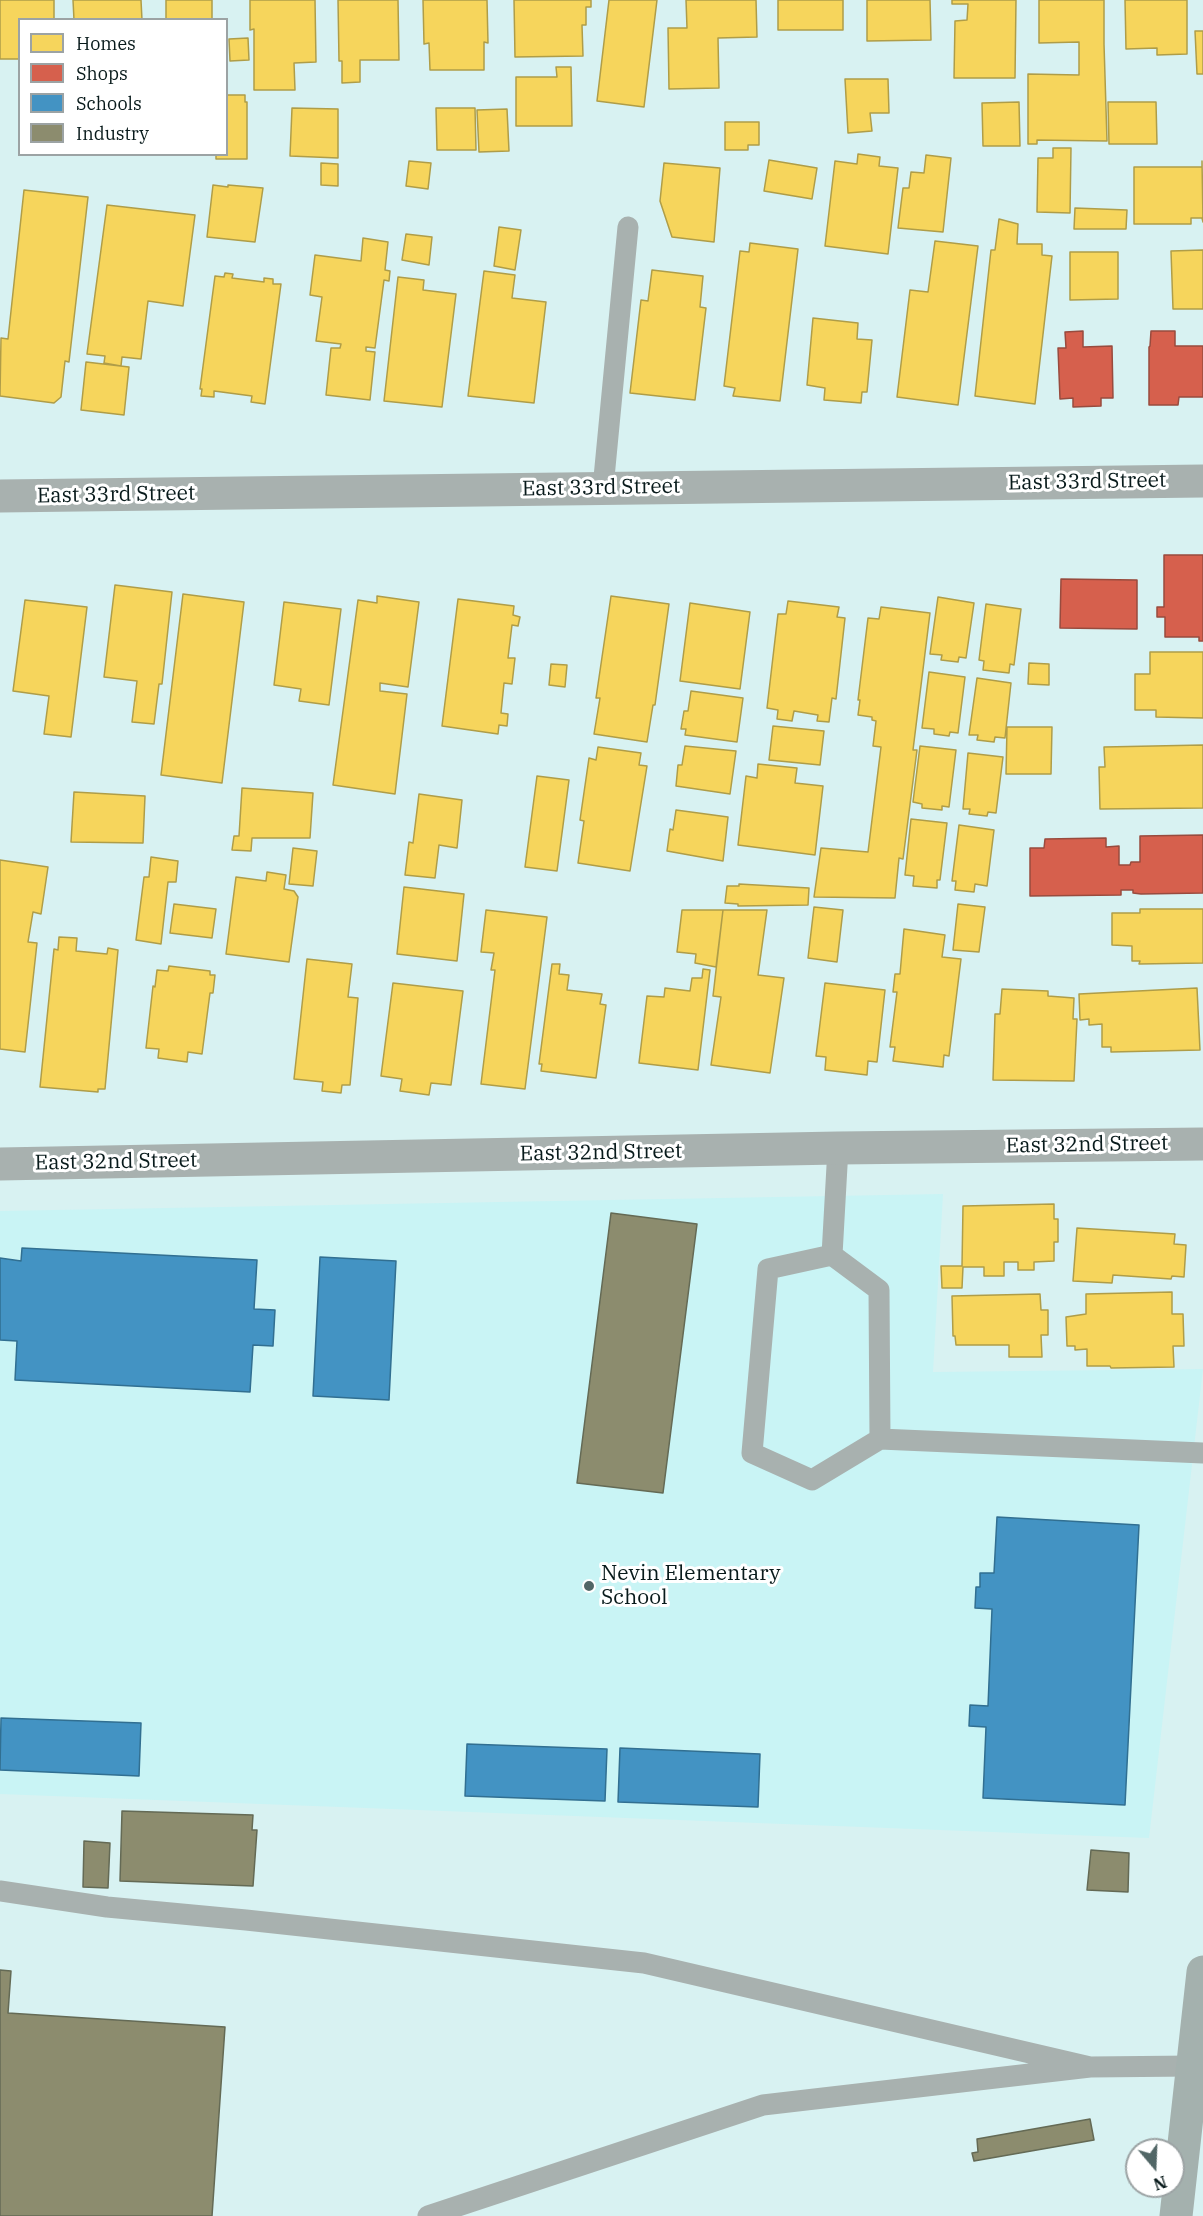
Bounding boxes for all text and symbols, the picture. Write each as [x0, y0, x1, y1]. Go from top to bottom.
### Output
legend [18, 18, 228, 156]
text: Homes [76, 32, 136, 55]
text: Shops [76, 62, 128, 85]
text: Schools [76, 92, 142, 115]
text: Industry [76, 122, 149, 145]
street label: East 33rd Street [1008, 468, 1166, 496]
street label: East 33rd Street [522, 474, 680, 502]
street label: East 33rd Street [37, 481, 195, 509]
street label: East 32nd Street [1006, 1131, 1168, 1159]
street label: East 32nd Street [520, 1139, 682, 1167]
street label: East 32nd Street [35, 1148, 197, 1176]
place label: Nevin Elementary School [601, 1561, 780, 1611]
marker: Nevin Elementary School [582, 1579, 596, 1593]
north arrow [1125, 2138, 1185, 2198]
text: N [1151, 2172, 1169, 2195]

